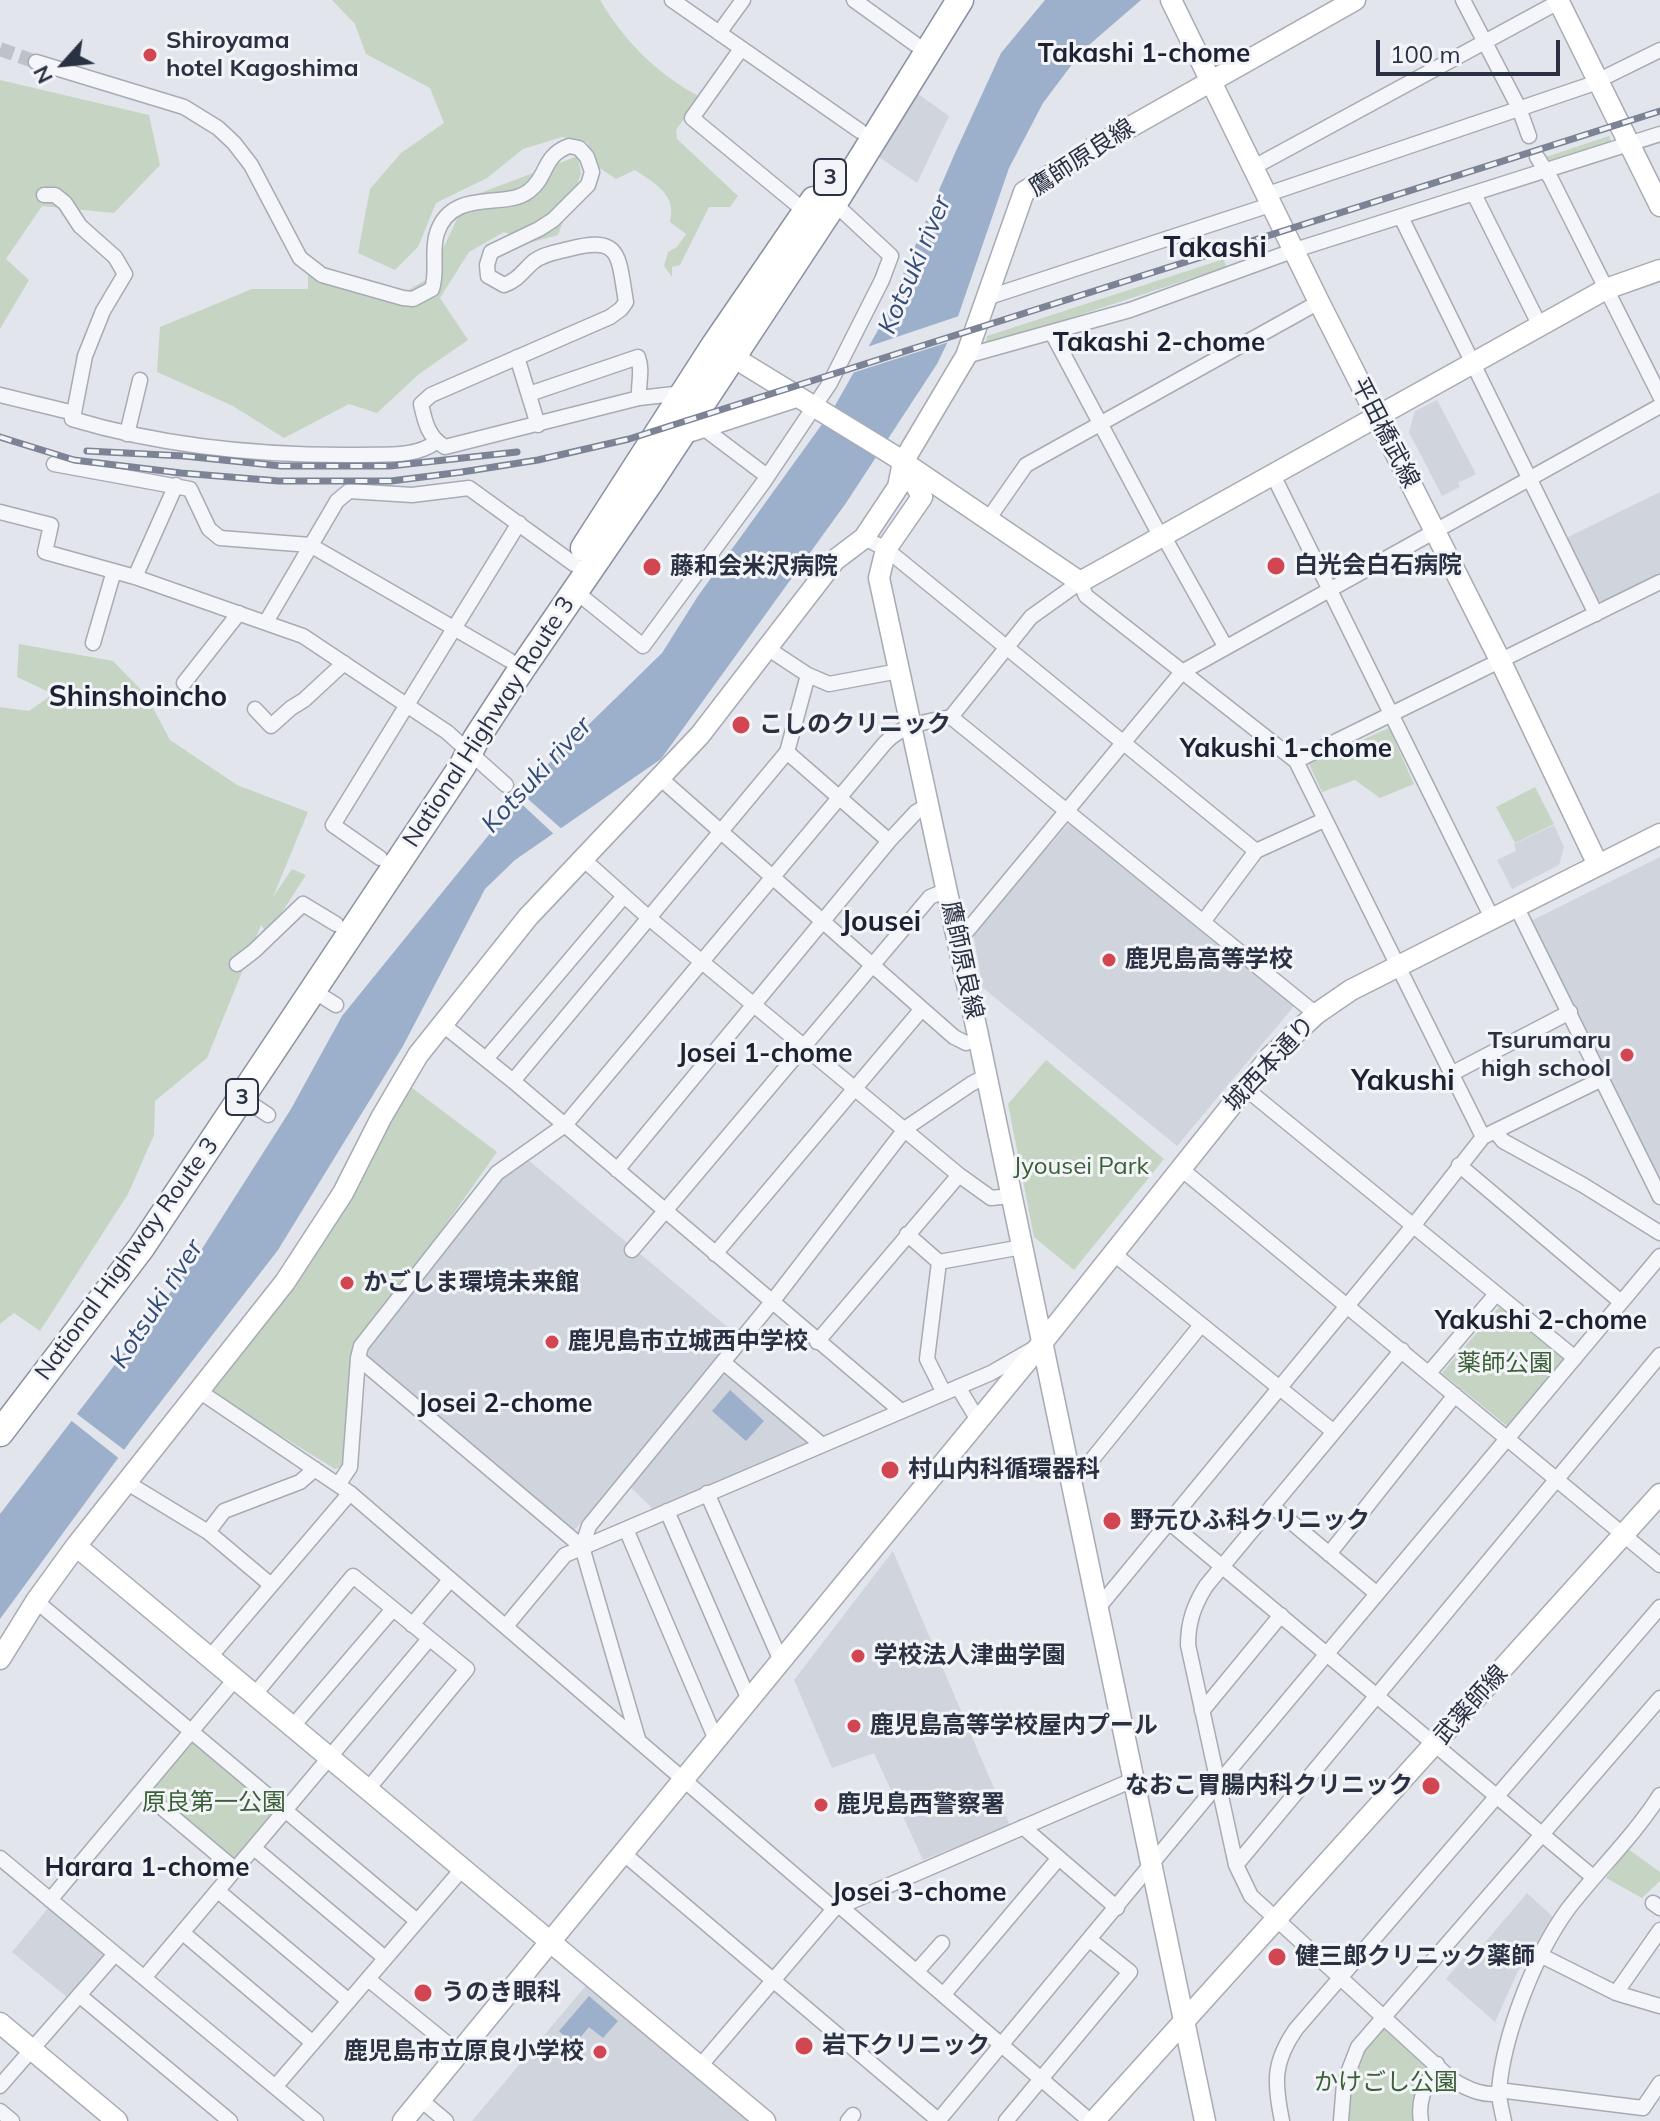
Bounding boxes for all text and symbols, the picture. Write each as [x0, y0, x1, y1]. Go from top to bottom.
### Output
north arrow [24, 24, 104, 104]
scale bar [1380, 24, 1564, 74]
place label: Shiroyama hotel Kagoshima [166, 27, 359, 83]
district label: Takashi 1-chome [1038, 38, 1250, 70]
text: 100 m [1390, 39, 1461, 69]
marker: Shiroyama hotel Kagoshima [141, 46, 159, 64]
text: N [26, 61, 59, 89]
street label: 鷹師原良線 [1024, 113, 1140, 203]
road number: 3 [814, 159, 846, 195]
water label: Kotsuki river [872, 191, 958, 339]
district label: Takashi [1163, 232, 1267, 266]
district label: Takashi 2-chome [1053, 327, 1265, 359]
street label: 平田橋武線 [1345, 373, 1425, 493]
place label: 白光会白石病院 [1294, 552, 1462, 580]
place label: 藤和会米沢病院 [670, 553, 838, 581]
marker: 白光会白石病院 [1265, 555, 1287, 577]
marker: 藤和会米沢病院 [641, 556, 663, 578]
street label: National Highway Route 3 [397, 591, 581, 853]
district label: Shinshoincho [49, 681, 227, 715]
water label: Kotsuki river [475, 711, 599, 839]
place label: こしのクリニック [759, 711, 951, 739]
marker: こしのクリニック [730, 714, 752, 736]
district label: Yakushi 1-chome [1180, 733, 1392, 765]
street label: 鷹師原良線 [935, 898, 989, 1022]
district label: Jousei [841, 906, 921, 940]
place label: 鹿児島高等学校 [1125, 946, 1293, 974]
marker: 鹿児島高等学校 [1100, 951, 1118, 969]
street label: 城西本通り [1219, 1010, 1321, 1118]
place label: Tsurumaru high school [1481, 1027, 1611, 1083]
district label: Josei 1-chome [677, 1038, 853, 1070]
marker: Tsurumaru high school [1618, 1046, 1636, 1064]
district label: Yakushi [1351, 1065, 1455, 1099]
road number: 3 [226, 1079, 258, 1115]
street label: National Highway Route 3 [29, 1132, 225, 1386]
park label: Jyousei Park [1013, 1153, 1149, 1181]
water label: Kotsuki river [104, 1234, 210, 1374]
place label: かごしま環境未来館 [363, 1269, 579, 1297]
marker: かごしま環境未来館 [338, 1274, 356, 1292]
district label: Yakushi 2-chome [1435, 1305, 1647, 1337]
place label: 鹿児島市立城西中学校 [568, 1328, 808, 1356]
marker: 鹿児島市立城西中学校 [543, 1333, 561, 1351]
park label: 薬師公園 [1457, 1350, 1553, 1378]
district label: Josei 2-chome [417, 1388, 593, 1420]
place label: 村山内科循環器科 [908, 1456, 1100, 1484]
marker: 村山内科循環器科 [879, 1459, 901, 1481]
place label: 野元ひふ科クリニック [1130, 1507, 1370, 1535]
marker: 野元ひふ科クリニック [1101, 1510, 1123, 1532]
place label: 学校法人津曲学園 [874, 1642, 1066, 1670]
marker: 学校法人津曲学園 [849, 1647, 867, 1665]
street label: 武薬師線 [1428, 1660, 1514, 1750]
place label: 鹿児島高等学校屋内プール [870, 1712, 1158, 1740]
marker: 鹿児島高等学校屋内プール [845, 1717, 863, 1735]
place label: なおこ胃腸内科クリニック [1125, 1772, 1413, 1800]
marker: なおこ胃腸内科クリニック [1420, 1775, 1442, 1797]
park label: 原良第一公園 [142, 1789, 286, 1817]
place label: 鹿児島西警察署 [837, 1791, 1005, 1819]
marker: 鹿児島西警察署 [812, 1796, 830, 1814]
district label: Harara 1-chome [45, 1852, 249, 1884]
district label: Josei 3-chome [831, 1877, 1007, 1909]
place label: 健三郎クリニック薬師 [1295, 1943, 1535, 1971]
marker: 健三郎クリニック薬師 [1266, 1946, 1288, 1968]
place label: うのき眼科 [441, 1979, 561, 2007]
marker: うのき眼科 [412, 1982, 434, 2004]
place label: 岩下クリニック [822, 2032, 990, 2060]
marker: 岩下クリニック [793, 2035, 815, 2057]
place label: 鹿児島市立原良小学校 [344, 2038, 584, 2066]
marker: 鹿児島市立原良小学校 [591, 2043, 609, 2061]
park label: かけごし公園 [1314, 2069, 1458, 2097]

